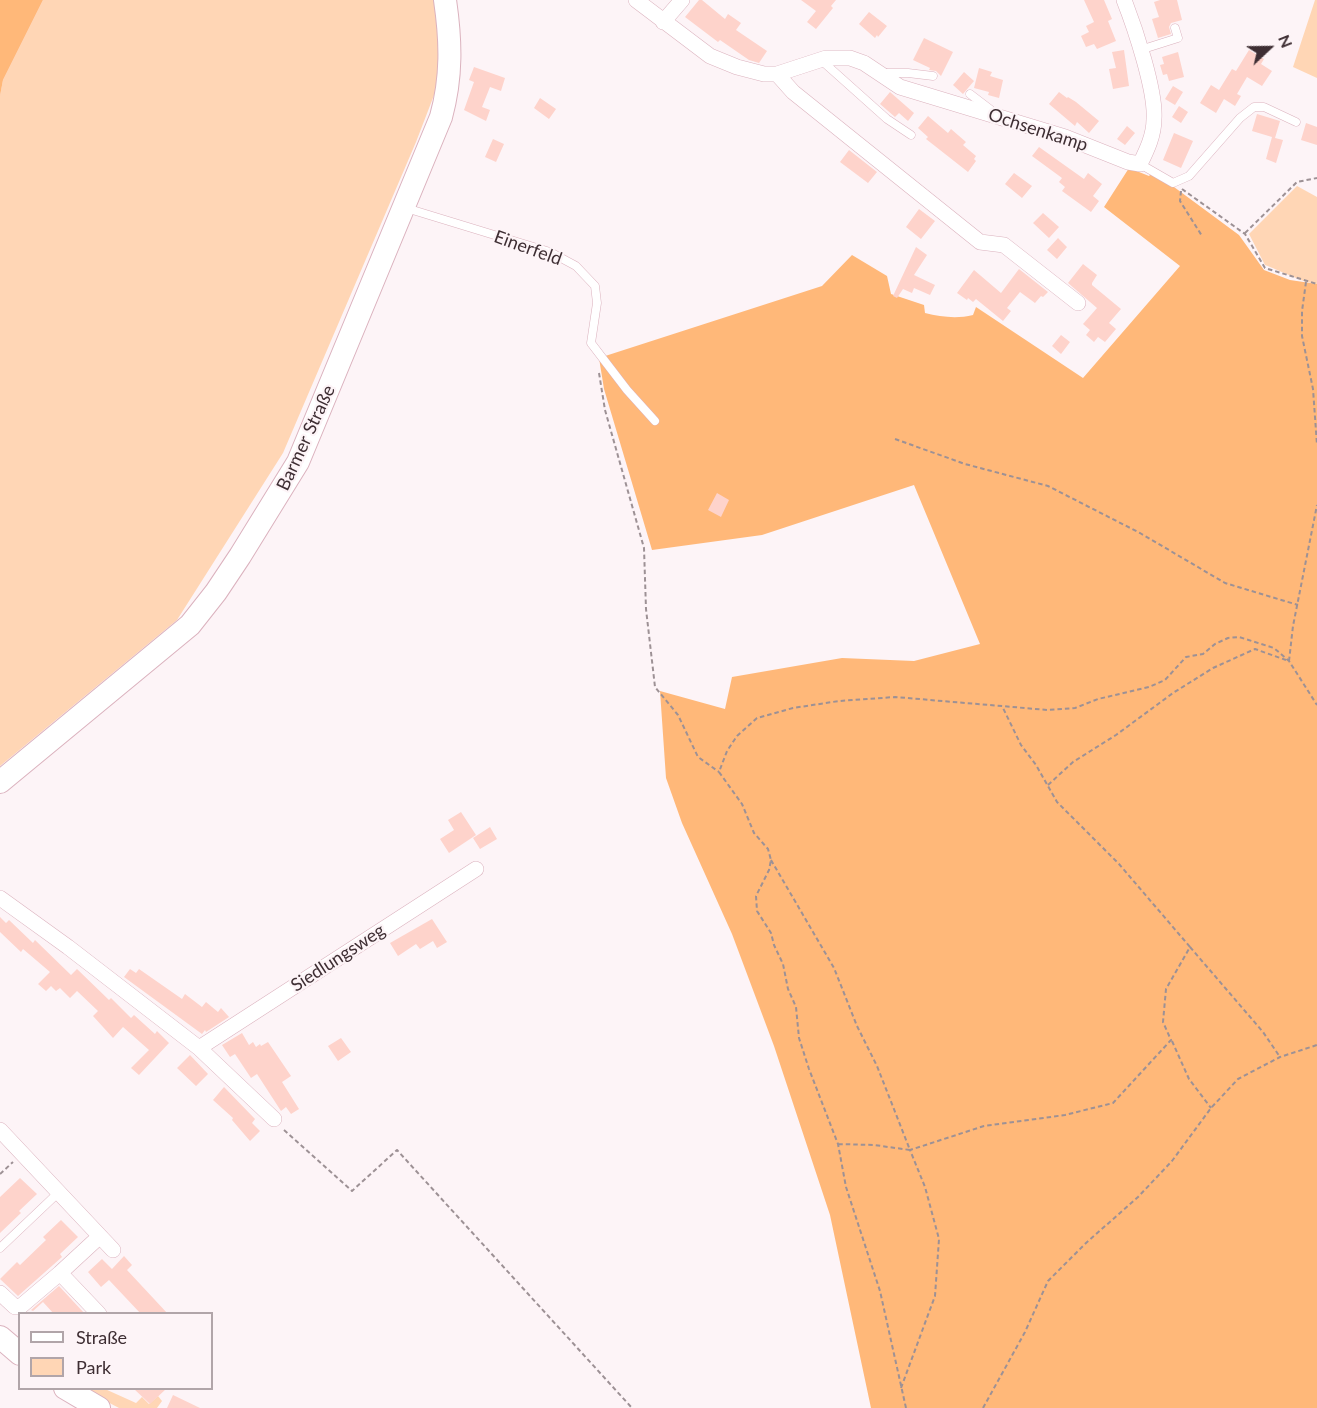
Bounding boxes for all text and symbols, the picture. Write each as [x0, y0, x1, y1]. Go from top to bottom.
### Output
north arrow [1239, 18, 1299, 78]
text: N [1275, 32, 1297, 50]
street label: Ochsenkamp [986, 104, 1090, 156]
street label: Einerfeld [491, 226, 565, 270]
street label: Barmer Straße [272, 382, 340, 494]
street label: Siedlungsweg [287, 920, 389, 996]
legend [18, 1312, 213, 1390]
text: Straße [76, 1326, 127, 1348]
text: Park [76, 1356, 111, 1378]

